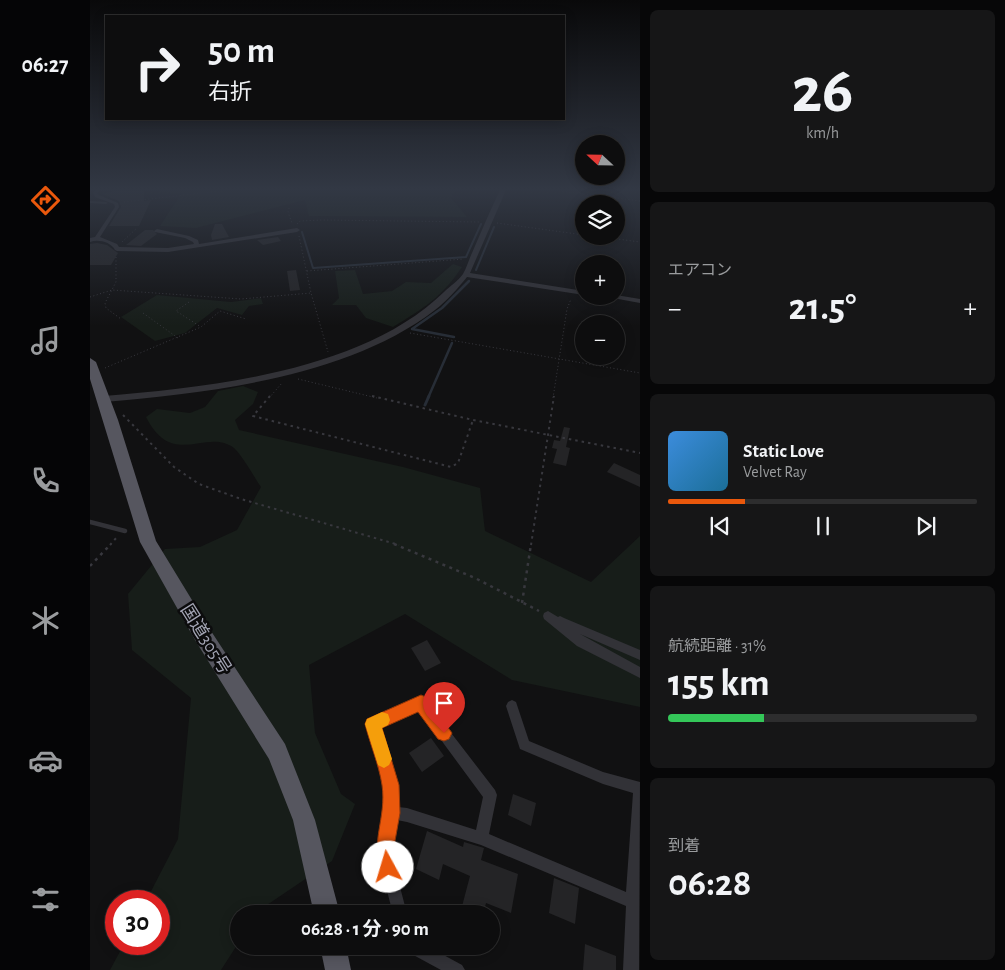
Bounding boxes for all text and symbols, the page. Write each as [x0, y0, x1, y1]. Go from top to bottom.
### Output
text: 50 m [208, 34, 275, 69]
icon: right [125, 35, 190, 100]
text: 06:27 [22, 54, 69, 76]
text: 26 [791, 59, 854, 124]
text: 右折 [208, 81, 252, 103]
text: km/h [806, 125, 839, 141]
north arrow [575, 135, 625, 185]
map controls [575, 135, 625, 365]
icon: directions [28, 183, 63, 218]
button: layers [575, 195, 625, 245]
button: + [575, 255, 625, 305]
text: エアコン [668, 262, 732, 278]
text: 21.5° [789, 289, 856, 327]
text: − [668, 295, 681, 323]
text: + [964, 295, 977, 323]
button: − [575, 315, 625, 365]
icon: music [28, 323, 63, 358]
text: Static Love [743, 442, 824, 461]
icon: phone [28, 463, 63, 498]
text: Velvet Ray [743, 464, 807, 480]
icon: previous [706, 512, 734, 540]
icon: pause [809, 512, 837, 540]
icon: next [912, 512, 940, 540]
street label: 国道305号 [177, 600, 235, 678]
icon: climate [28, 603, 63, 638]
text: 航続距離 · 31% [668, 638, 766, 654]
text: 155 km [668, 665, 770, 703]
pin [423, 682, 465, 733]
icon: arrive [430, 689, 458, 717]
icon: car [28, 743, 63, 778]
text: 到着 [668, 838, 700, 854]
position arrow [361, 840, 413, 892]
text: 06:28 [668, 865, 752, 903]
icon: filters [28, 882, 63, 917]
speed limit sign: 30 [105, 890, 170, 955]
text: 06:28 · 1 分 · 90 m [301, 920, 429, 939]

